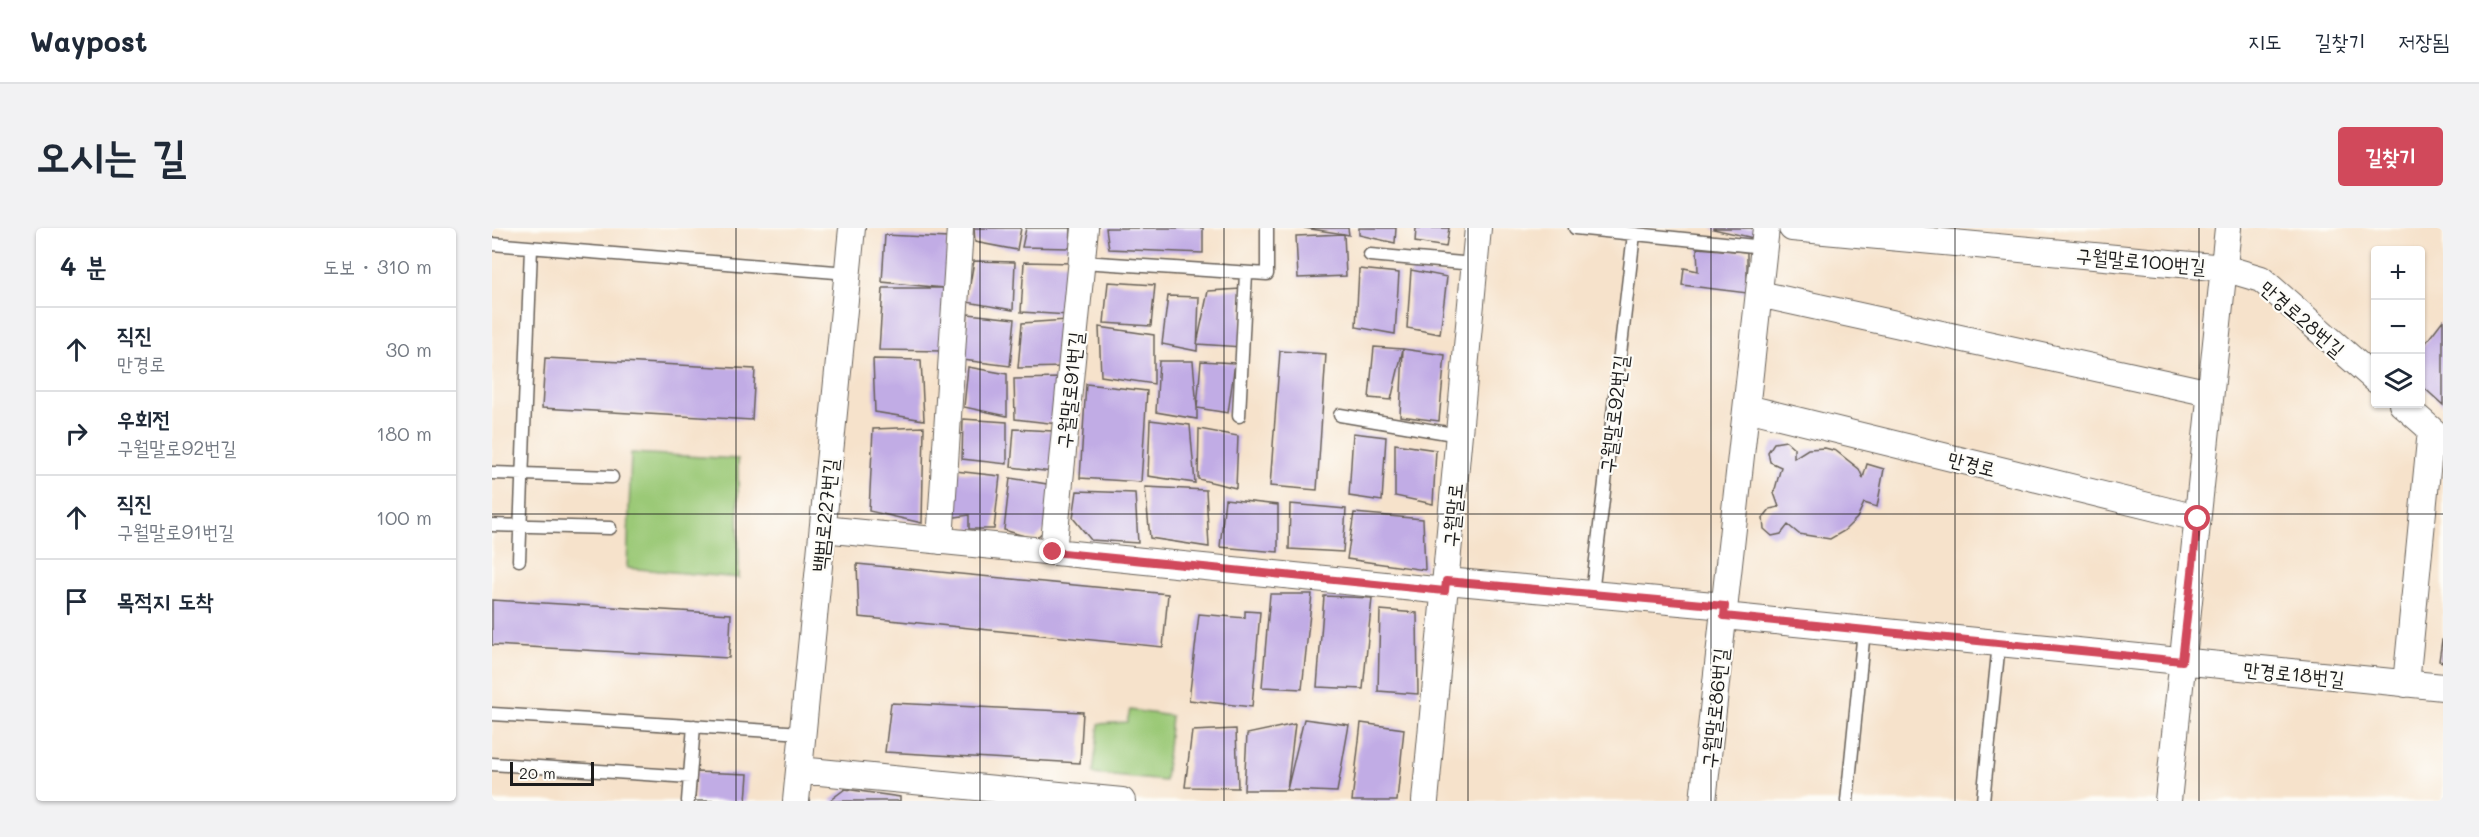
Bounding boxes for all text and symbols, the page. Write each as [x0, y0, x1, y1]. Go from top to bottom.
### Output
text: Waypost [30, 23, 147, 59]
text: 지도 [2248, 27, 2282, 54]
text: 길찾기 [2315, 27, 2365, 54]
text: 저장됨 [2398, 27, 2449, 54]
text: 오시는 길 [36, 127, 186, 182]
button: 길찾기 [2338, 127, 2443, 186]
street label: 구월말로100번길 [2075, 241, 2207, 279]
map controls [2371, 246, 2425, 408]
button: + [2371, 246, 2425, 300]
text: 4 분 [60, 249, 107, 283]
text: 도보 · 310 m [323, 253, 432, 279]
street label: 만경로28번길 [2255, 274, 2351, 362]
button: − [2371, 300, 2425, 354]
text: 직진 [117, 320, 152, 349]
street label: 구월말로91번길 [1050, 330, 1088, 450]
icon: ahead [60, 333, 93, 366]
text: 30 m [386, 336, 432, 362]
text: 만경로 [117, 350, 165, 376]
street label: 구월말로92번길 [1593, 353, 1633, 475]
button: layers [2371, 354, 2425, 408]
text: 우회전 [117, 404, 170, 433]
icon: right [60, 417, 93, 450]
text: 180 m [376, 420, 432, 446]
text: 구월말로92번길 [117, 434, 237, 460]
street label: 만경로 [1945, 445, 1999, 481]
street label: 백범로227번길 [805, 457, 843, 573]
street label: 구월말로 [1436, 482, 1468, 548]
text: 직진 [117, 488, 152, 517]
icon: ahead [60, 501, 93, 534]
text: 100 m [376, 504, 432, 530]
route start [2184, 505, 2210, 531]
text: 구월말로91번길 [117, 518, 234, 544]
route end [1039, 538, 1065, 564]
icon: arrive [60, 585, 93, 618]
text: 목적지 도착 [117, 586, 213, 615]
street label: 구월말로86번길 [1695, 647, 1733, 769]
street label: 만경로18번길 [2242, 655, 2346, 691]
scale bar [510, 759, 594, 786]
text: 20 m [519, 762, 556, 783]

